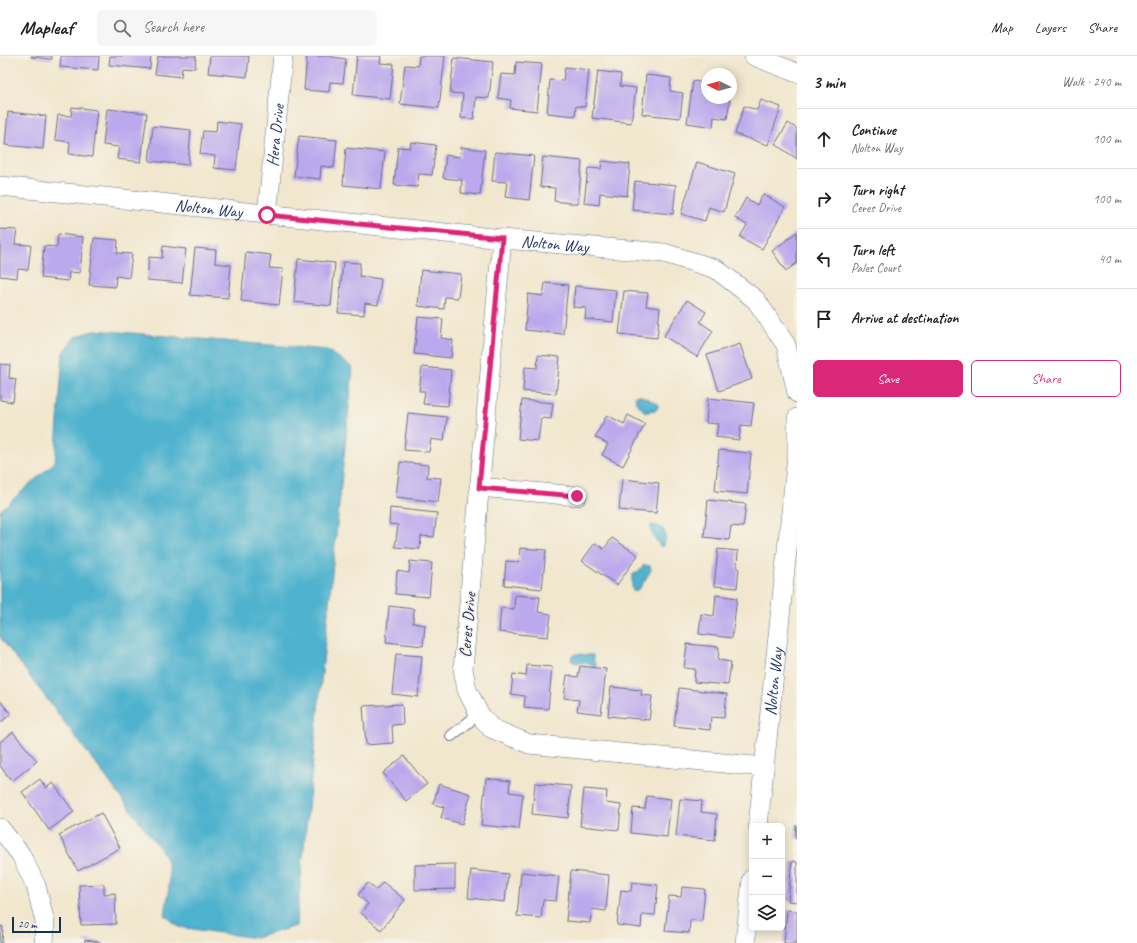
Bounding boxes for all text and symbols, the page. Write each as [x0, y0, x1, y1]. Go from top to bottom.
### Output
search box [97, 10, 377, 46]
text: Mapleaf [20, 16, 73, 40]
icon: search [111, 17, 133, 39]
text: Search here [143, 18, 204, 37]
text: Map [991, 19, 1013, 36]
text: Layers [1035, 19, 1066, 36]
text: Share [1088, 19, 1117, 36]
north arrow [701, 68, 737, 104]
text: 3 min [813, 72, 846, 93]
text: Walk · 240 m [1062, 74, 1121, 90]
street label: Hera Drive [262, 102, 289, 168]
text: Continue [851, 121, 896, 140]
icon: ahead [813, 128, 835, 150]
text: 100 m [1093, 131, 1121, 147]
text: Nolton Way [851, 140, 903, 156]
text: Turn right [851, 181, 904, 200]
icon: right [813, 188, 835, 210]
text: 100 m [1093, 191, 1121, 207]
street label: Nolton Way [174, 195, 245, 223]
text: Ceres Drive [851, 200, 901, 216]
route start [258, 206, 276, 224]
street label: Nolton Way [520, 231, 591, 258]
text: Turn left [851, 241, 894, 260]
icon: left [813, 248, 835, 270]
text: 40 m [1099, 251, 1121, 267]
text: Pales Court [851, 260, 901, 276]
icon: arrive [813, 308, 835, 330]
text: Arrive at destination [851, 309, 958, 328]
button: Save [813, 360, 963, 397]
button: Share [971, 360, 1121, 397]
route end [568, 487, 586, 505]
street label: Ceres Drive [454, 590, 481, 659]
street label: Nolton Way [760, 646, 788, 717]
map controls [749, 823, 785, 931]
button: + [749, 823, 785, 859]
button: − [749, 859, 785, 895]
button: layers [749, 895, 785, 931]
scale bar [12, 915, 61, 934]
text: 20 m [18, 917, 37, 931]

